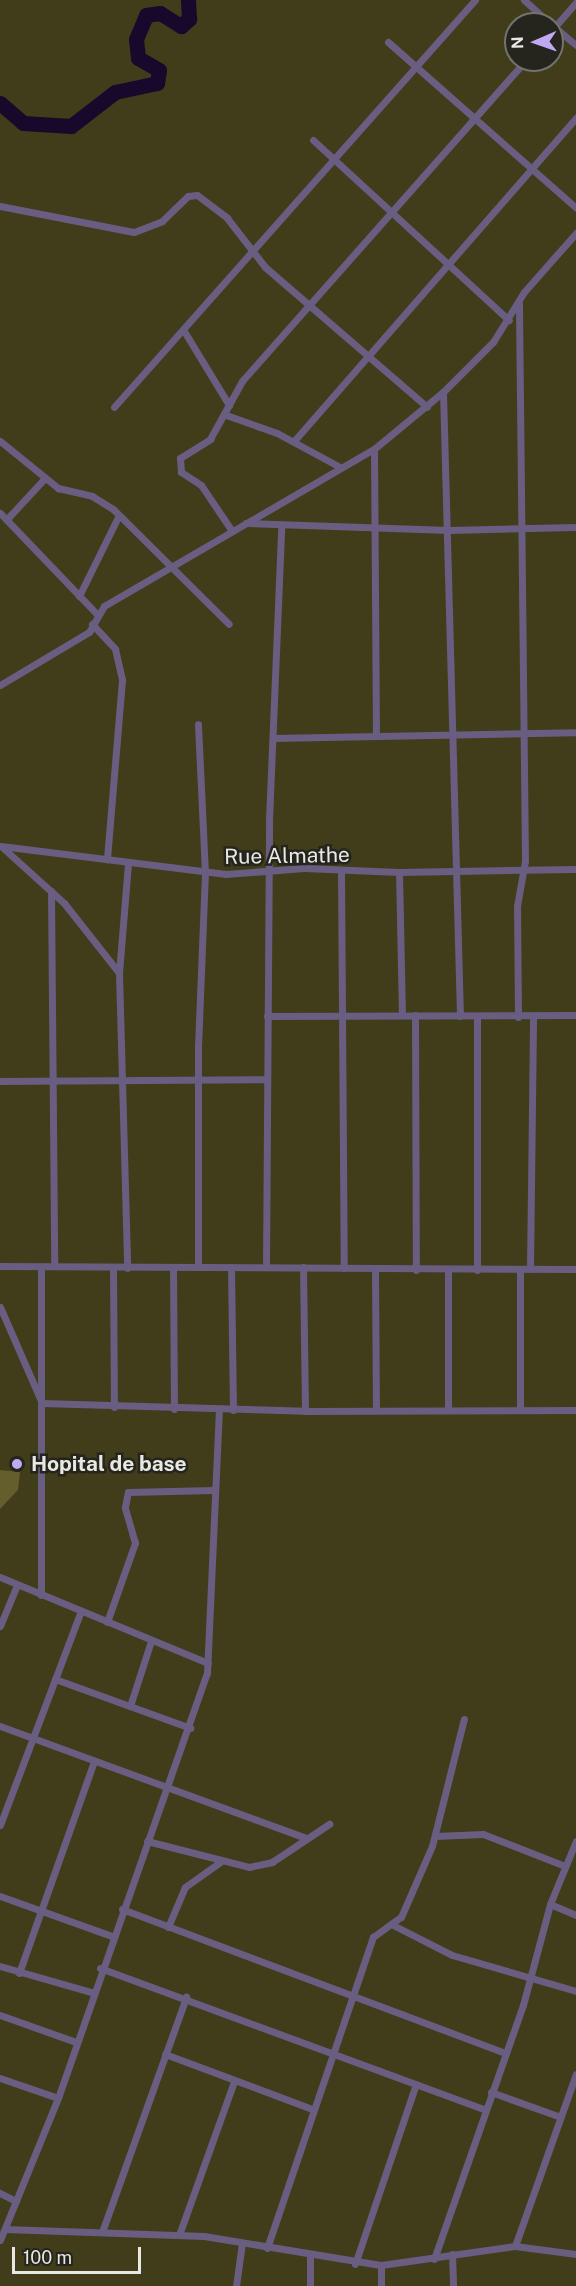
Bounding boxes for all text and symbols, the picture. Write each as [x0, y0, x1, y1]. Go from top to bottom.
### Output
north arrow [504, 12, 564, 72]
text: N [508, 36, 527, 49]
street label: Rue Almathe [224, 842, 350, 870]
place label: Hopital de base [31, 1451, 187, 1477]
marker: Hopital de base [8, 1455, 26, 1473]
scale bar [15, 2235, 144, 2273]
text: 100 m [23, 2247, 72, 2268]

